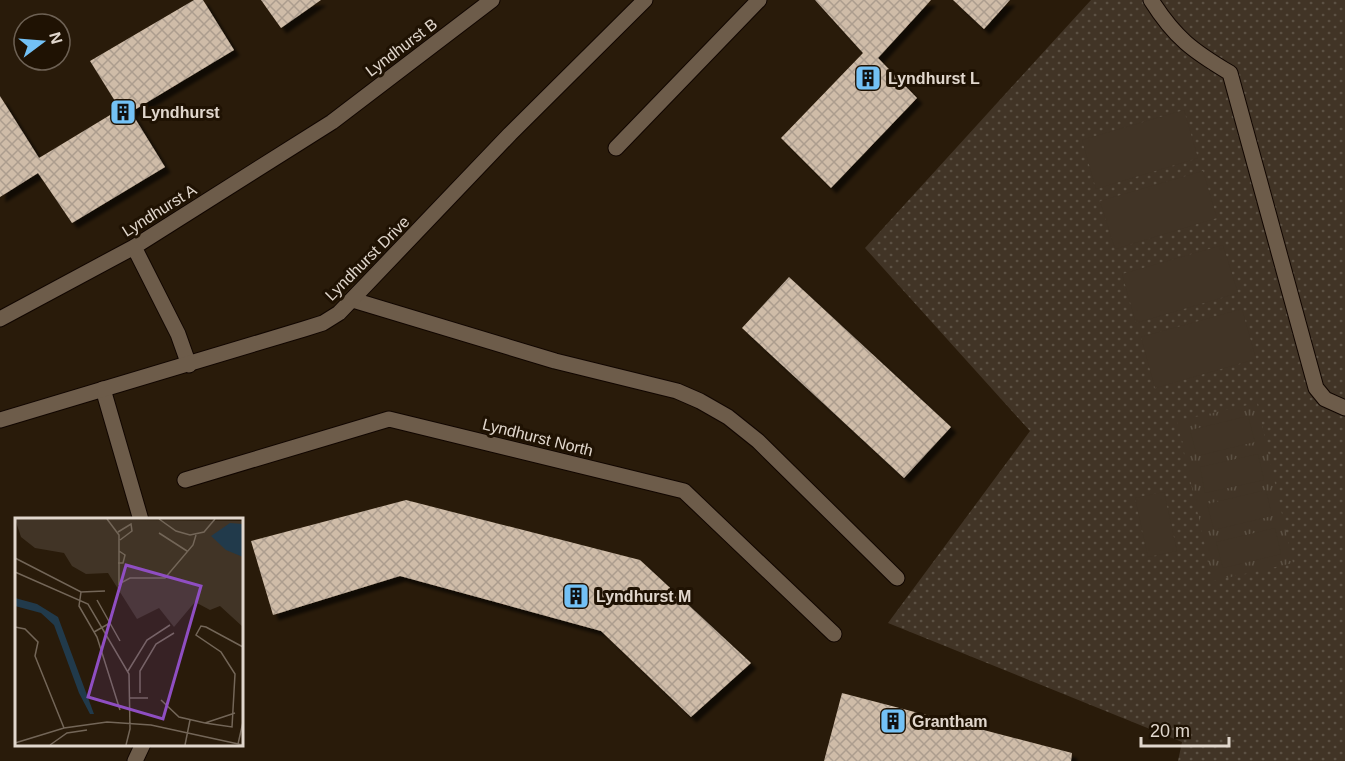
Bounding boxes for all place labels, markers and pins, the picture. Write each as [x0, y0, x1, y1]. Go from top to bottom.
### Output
building icon: Lyndhurst L [853, 63, 883, 93]
place label: Lyndhurst L [888, 70, 980, 87]
building icon: Lyndhurst [108, 97, 138, 127]
place label: Lyndhurst [142, 104, 220, 121]
building icon: Lyndhurst M [561, 581, 591, 611]
place label: Lyndhurst M [596, 588, 691, 605]
building icon: Grantham [878, 706, 908, 736]
place label: Grantham [912, 713, 988, 730]

